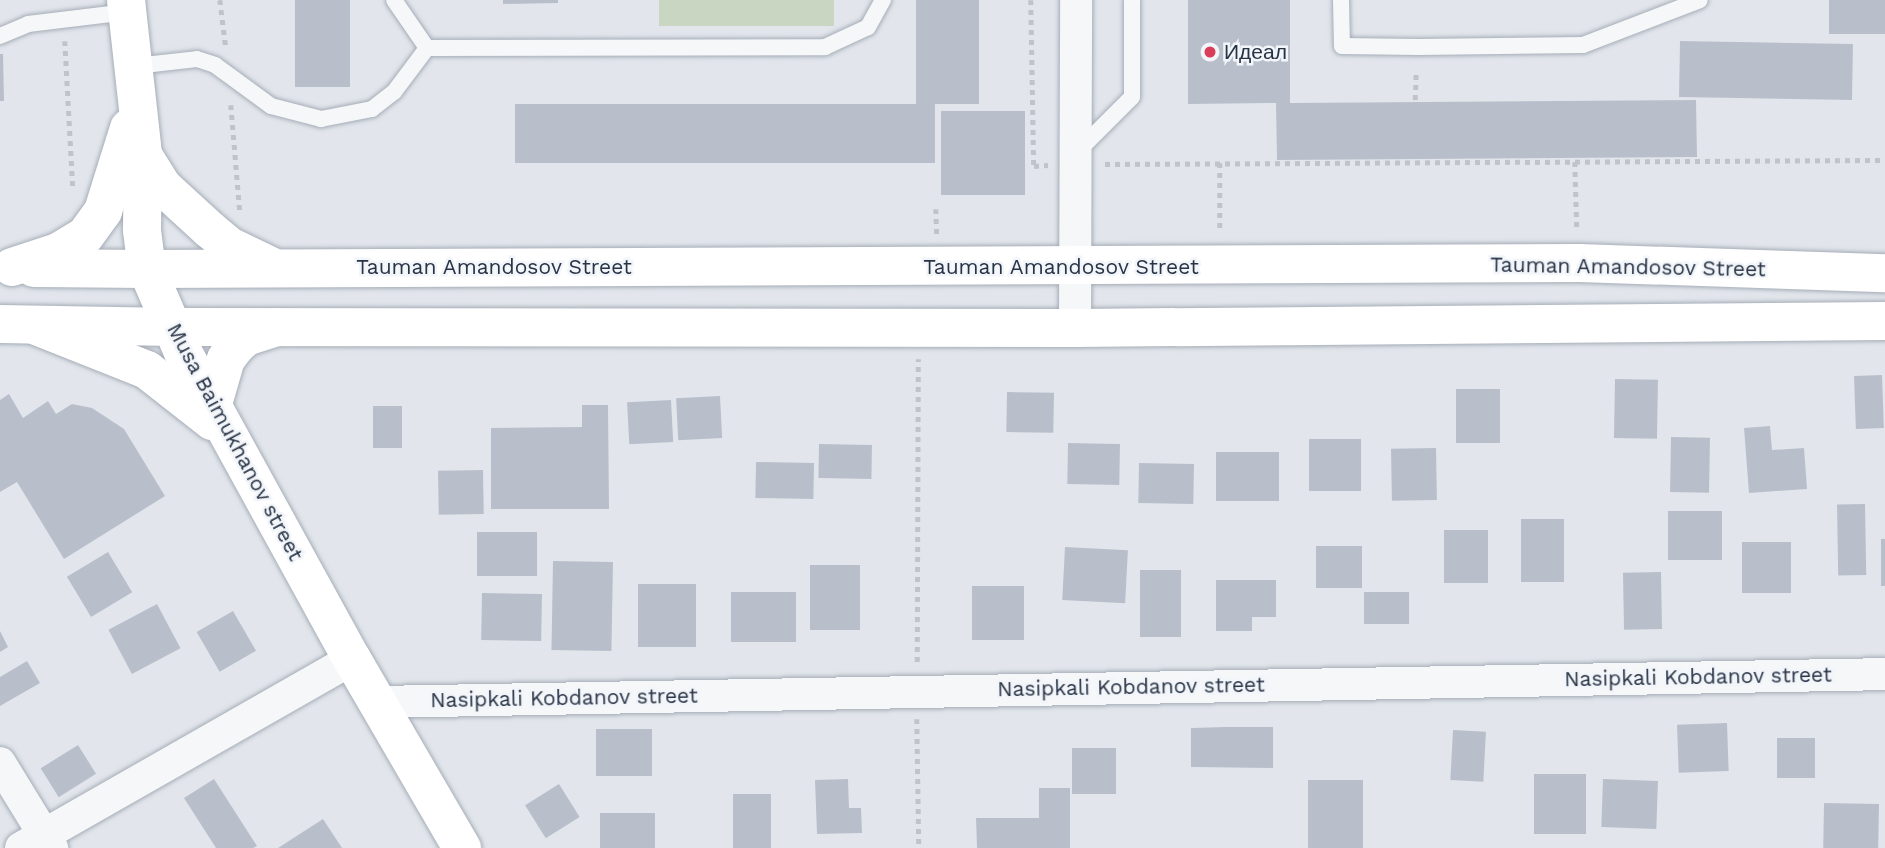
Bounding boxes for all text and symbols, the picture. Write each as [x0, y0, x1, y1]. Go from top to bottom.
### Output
place label: Идеал [1224, 39, 1287, 65]
marker: Идеал [1202, 44, 1218, 60]
street label: Tauman Amandosov Street [1489, 252, 1767, 282]
street label: Tauman Amandosov Street [356, 254, 632, 280]
street label: Tauman Amandosov Street [923, 254, 1199, 280]
street label: Musa Baimukhanov street [161, 319, 309, 565]
street label: Nasipkali Kobdanov street [1564, 662, 1832, 692]
street label: Nasipkali Kobdanov street [997, 672, 1265, 702]
street label: Nasipkali Kobdanov street [430, 683, 698, 713]

